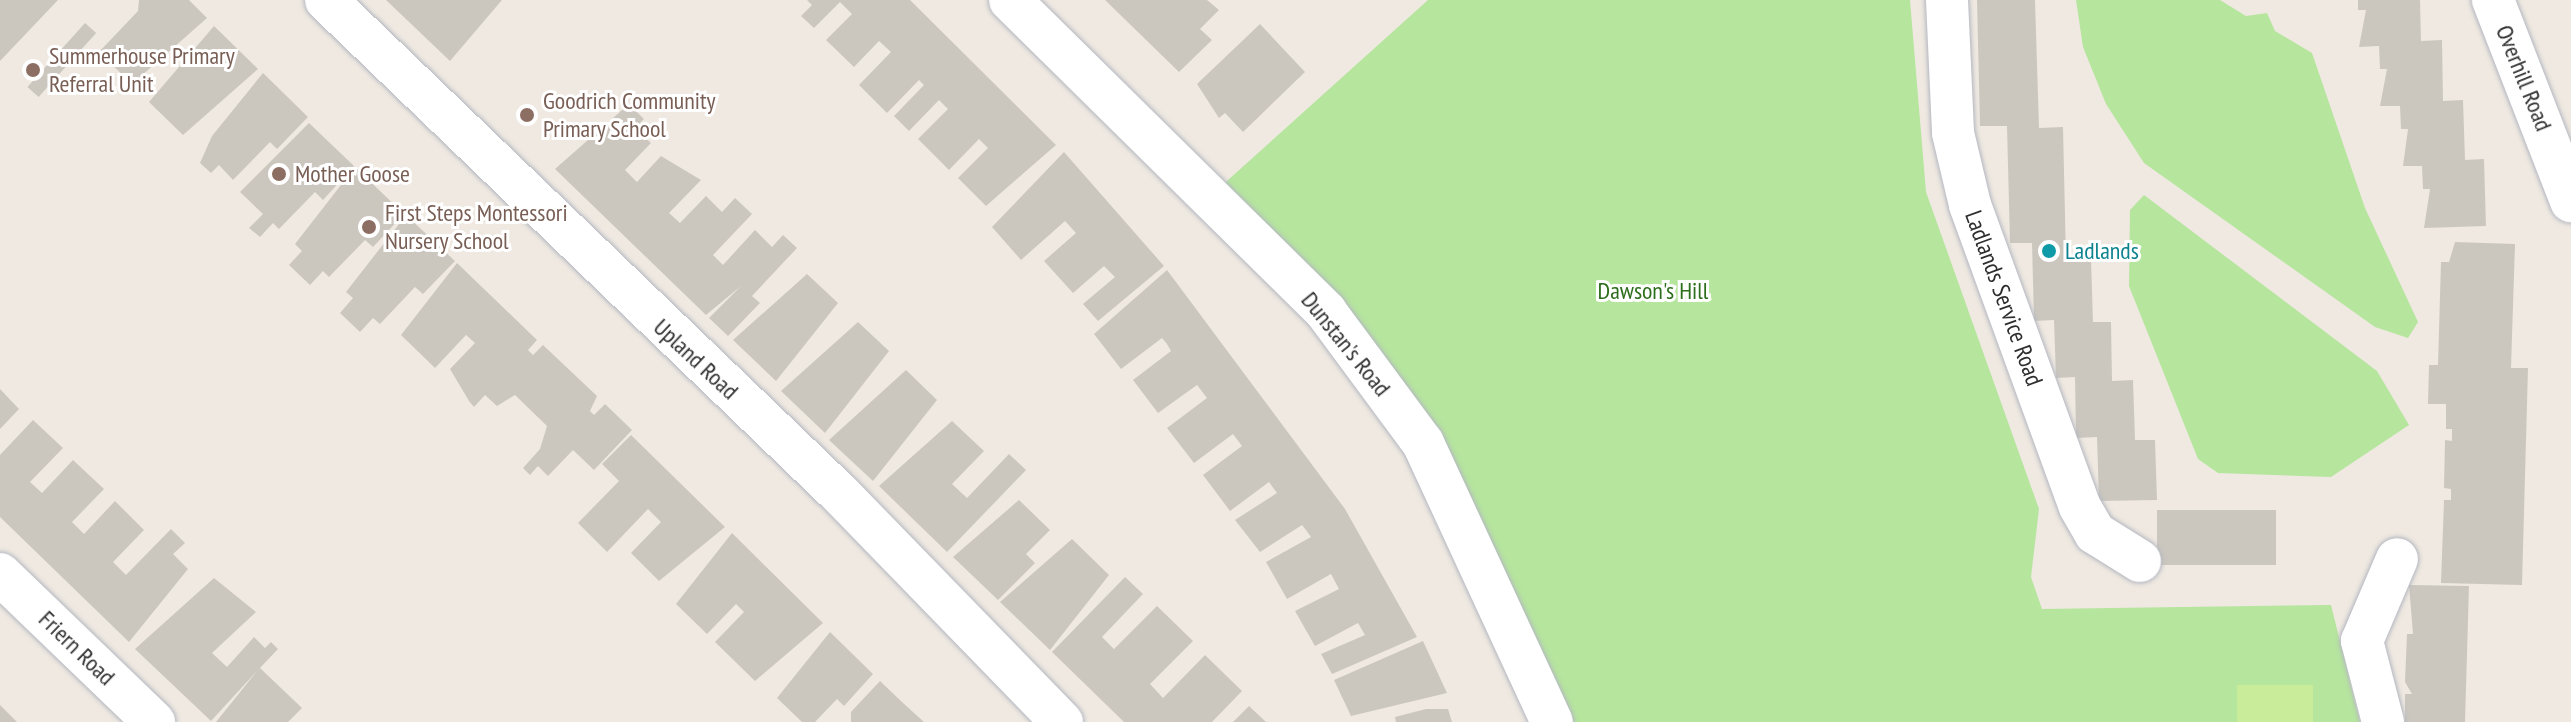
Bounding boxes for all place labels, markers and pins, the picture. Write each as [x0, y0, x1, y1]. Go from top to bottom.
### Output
place label: Summerhouse Primary Referral Unit [49, 42, 235, 98]
marker: Summerhouse Primary Referral Unit [24, 61, 42, 79]
place label: Goodrich Community Primary School [543, 87, 715, 143]
marker: Goodrich Community Primary School [518, 106, 536, 124]
place label: Mother Goose [295, 160, 410, 188]
marker: Mother Goose [270, 165, 288, 183]
place label: First Steps Montessori Nursery School [385, 199, 568, 255]
marker: First Steps Montessori Nursery School [360, 218, 378, 236]
place label: Ladlands [2065, 237, 2139, 265]
marker: Ladlands [2040, 242, 2058, 260]

